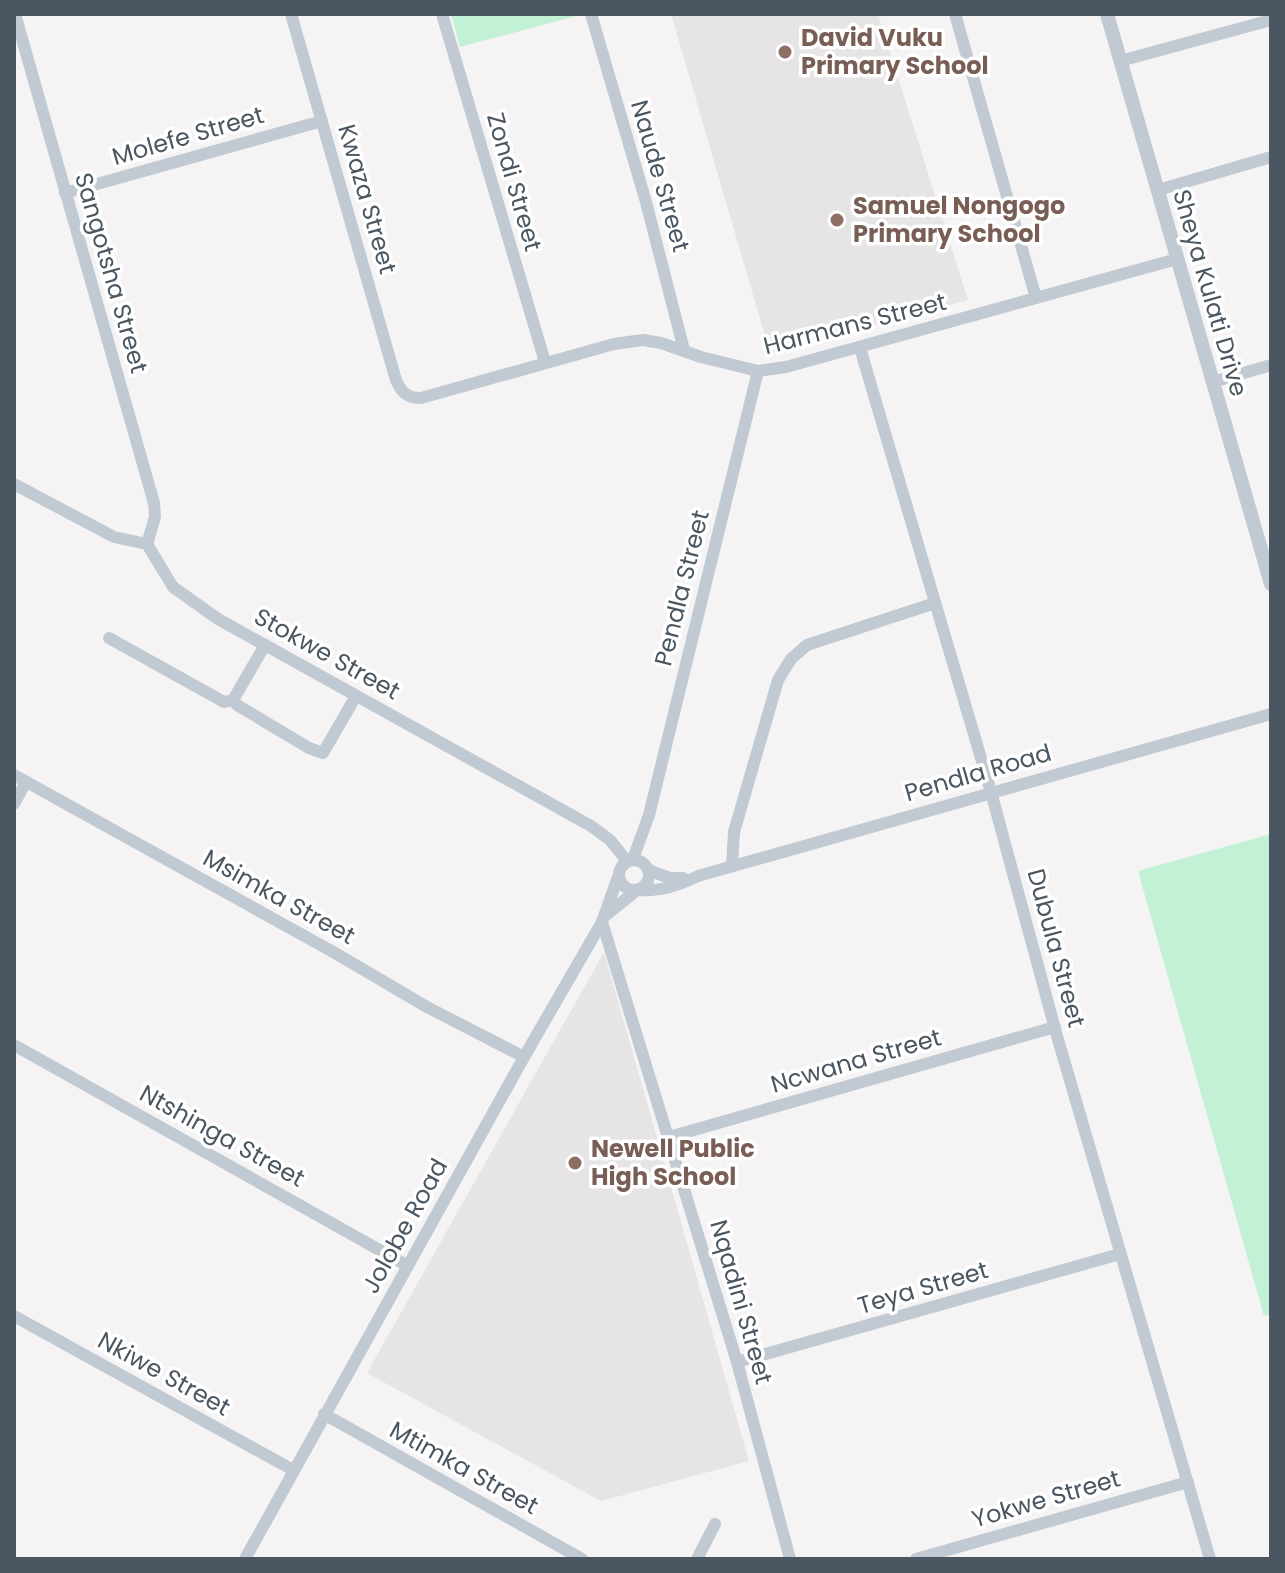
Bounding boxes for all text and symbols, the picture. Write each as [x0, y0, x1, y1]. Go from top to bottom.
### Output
place label: David Vuku Primary School [801, 21, 989, 82]
marker: David Vuku Primary School [776, 43, 794, 61]
street label: Naude Street [623, 96, 698, 256]
street label: Molefe Street [108, 98, 268, 173]
street label: Zondi Street [479, 109, 550, 255]
street label: Kwaza Street [330, 120, 405, 277]
street label: Sangotsha Street [67, 169, 156, 377]
street label: Sheya Kulati Drive [1165, 186, 1256, 400]
place label: Samuel Nongogo Primary School [853, 189, 1065, 250]
marker: Samuel Nongogo Primary School [828, 211, 846, 229]
street label: Harmans Street [760, 285, 950, 362]
street label: Pendla Street [646, 507, 717, 669]
street label: Stokwe Street [248, 600, 406, 707]
street label: Pendla Road [901, 736, 1055, 809]
street label: Msimka Street [197, 841, 361, 952]
street label: Dubula Street [1019, 865, 1093, 1031]
street label: Ncwana Street [767, 1020, 945, 1101]
street label: Ntshinga Street [134, 1077, 311, 1195]
place label: Newell Public High School [591, 1132, 755, 1193]
street label: Jolobe Road [354, 1152, 455, 1299]
marker: Newell Public High School [566, 1154, 584, 1172]
street label: Nqadini Street [702, 1216, 781, 1388]
street label: Teya Street [854, 1253, 992, 1322]
street label: Nkiwe Street [92, 1324, 236, 1423]
street label: Mtimka Street [384, 1413, 545, 1522]
street label: Yokwe Street [968, 1462, 1124, 1535]

